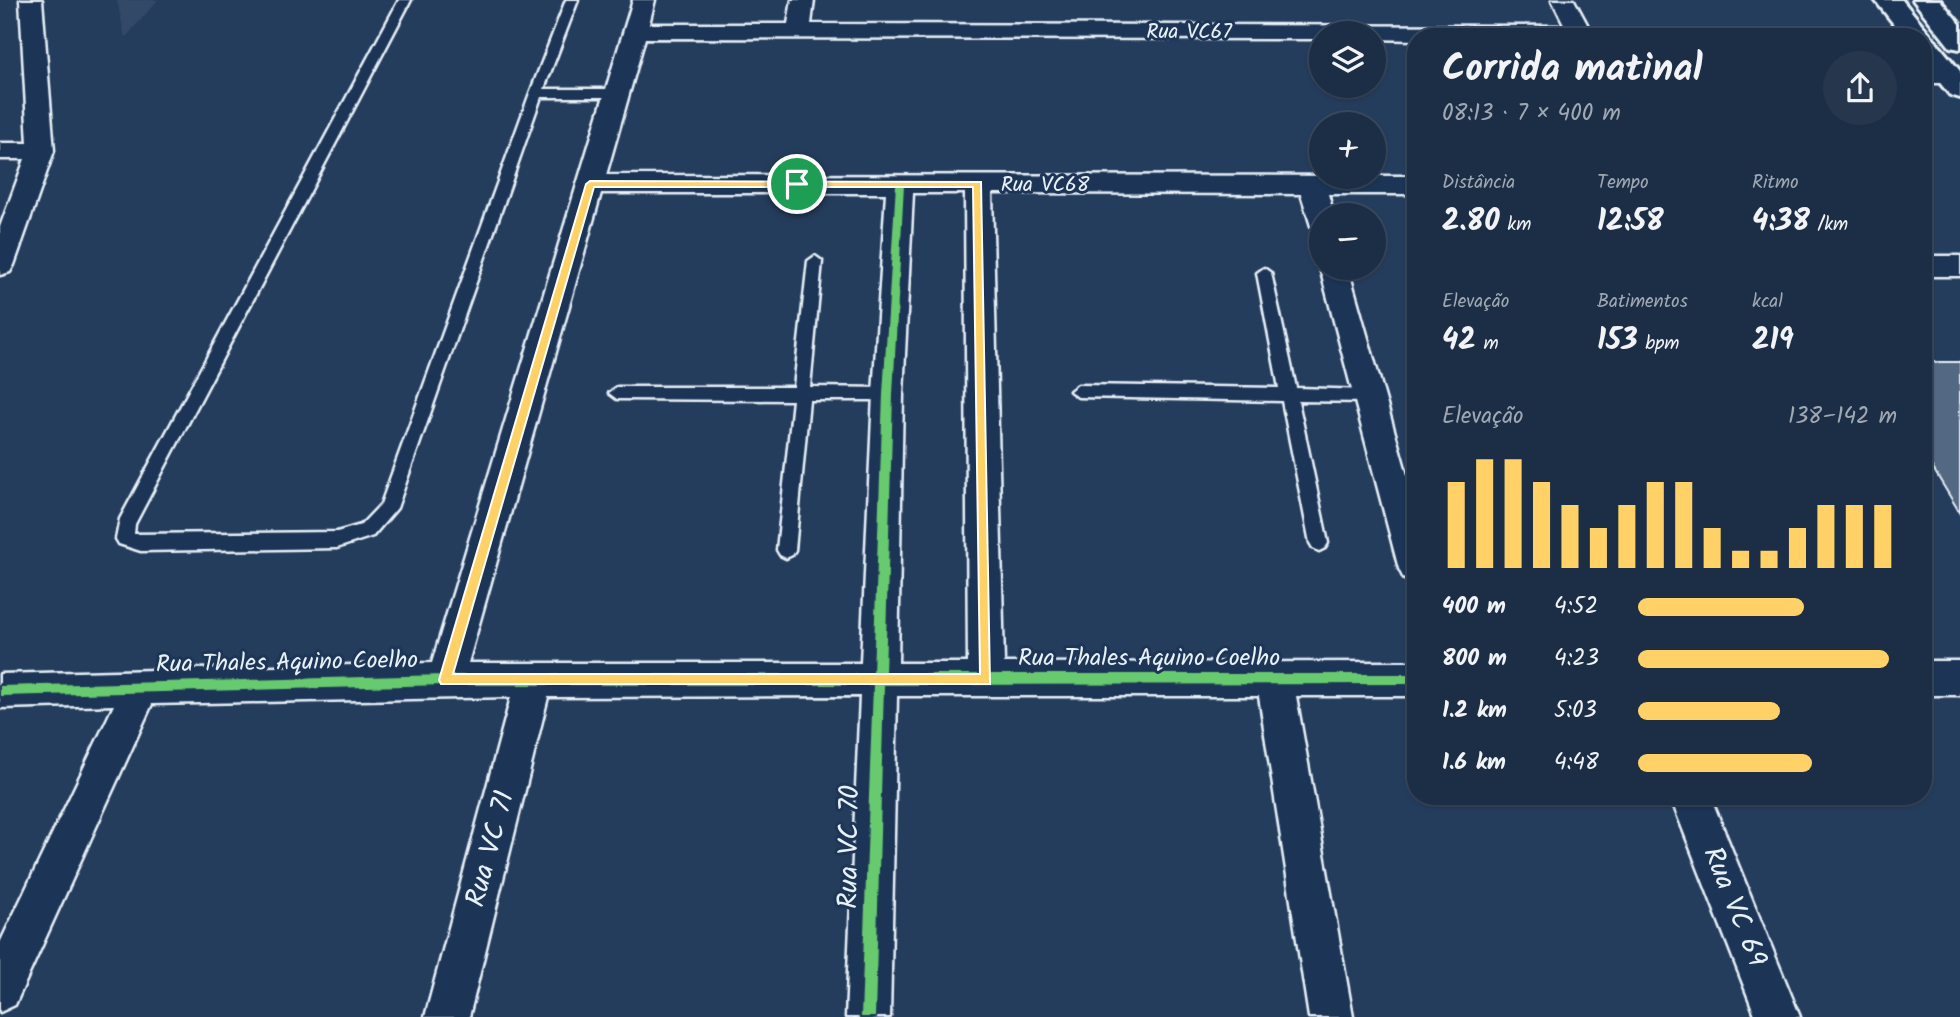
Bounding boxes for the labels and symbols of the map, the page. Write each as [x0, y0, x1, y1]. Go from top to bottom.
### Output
street label: Rua VC67 [1146, 16, 1233, 49]
pin [767, 154, 827, 214]
street label: Rua VC68 [1001, 169, 1090, 202]
street label: Rua Thales Aquino Coelho [1018, 639, 1280, 678]
street label: Rua Thales Aquino Coelho [156, 641, 418, 685]
street label: Rua VC 70 [826, 785, 874, 909]
street label: Rua VC 71 [454, 786, 528, 912]
street label: Rua VC 69 [1689, 840, 1779, 974]

